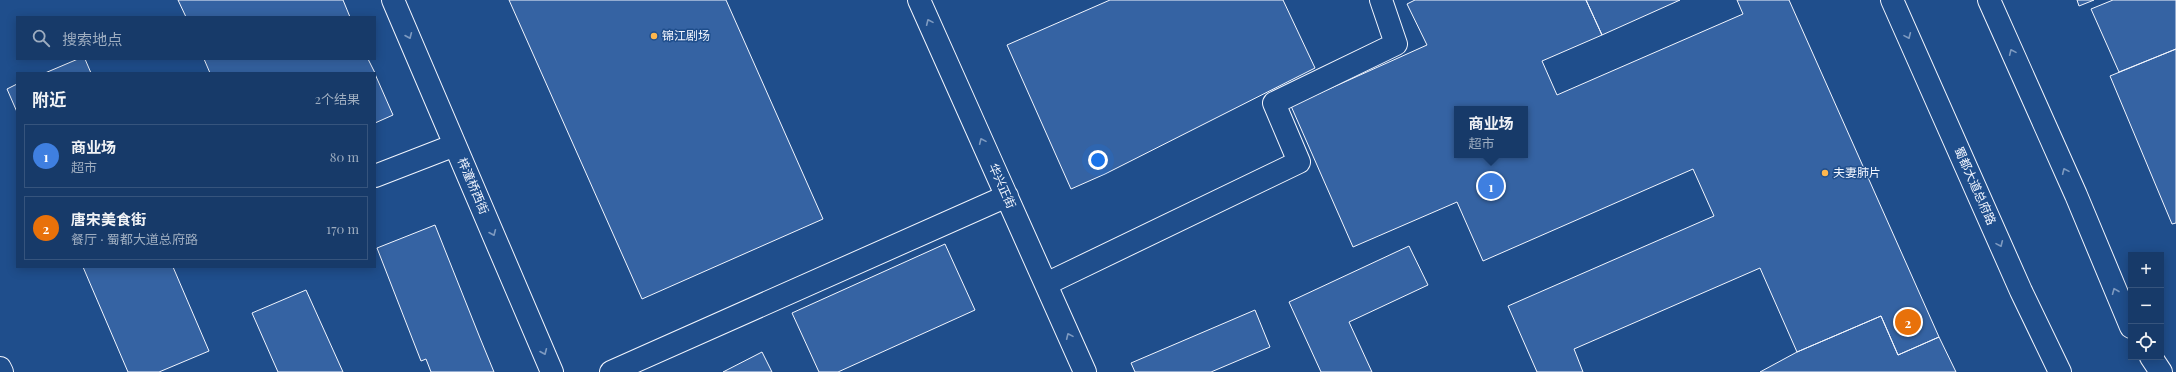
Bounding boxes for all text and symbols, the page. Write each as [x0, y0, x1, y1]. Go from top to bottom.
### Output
search box [16, 16, 376, 60]
one-way arrow [926, 19, 934, 27]
icon: search [30, 27, 52, 49]
place label: 锦江剧场 [662, 27, 710, 43]
text: 搜索地点 [62, 29, 122, 49]
marker: 锦江剧场 [649, 31, 659, 41]
one-way arrow [1903, 31, 1911, 39]
one-way arrow [404, 32, 412, 39]
one-way arrow [2009, 49, 2017, 56]
text: 附近 [32, 88, 66, 110]
text: 2个结果 [315, 90, 360, 107]
popup [1454, 106, 1528, 158]
text: 商业场 [1468, 113, 1514, 133]
text: 超市 [1468, 134, 1495, 151]
text: 商业场 [71, 137, 116, 157]
one-way arrow [979, 138, 987, 145]
street label: 蜀都大道总府路 [1952, 144, 2000, 227]
text: 1 [44, 148, 48, 165]
text: 80 m [330, 148, 359, 165]
your location [1088, 150, 1108, 170]
street label: 梓潼桥西街 [455, 155, 493, 216]
text: 超市 [71, 158, 97, 175]
street label: 华兴正街 [986, 160, 1020, 211]
place label: 夫妻肺片 [1833, 164, 1881, 180]
marker: 夫妻肺片 [1820, 168, 1830, 178]
one-way arrow [2062, 168, 2070, 175]
pin: 1 [1478, 171, 1504, 201]
text: 唐宋美食街 [71, 209, 146, 229]
text: 2 [43, 220, 49, 237]
text: 170 m [326, 220, 359, 237]
one-way arrow [488, 229, 496, 236]
text: 餐厅 · 蜀都大道总府路 [71, 230, 198, 247]
one-way arrow [1995, 240, 2003, 247]
map controls [2128, 252, 2164, 360]
button: + [2128, 252, 2164, 288]
one-way arrow [2112, 288, 2120, 295]
button: − [2128, 288, 2164, 324]
pin: 2 [1895, 307, 1921, 337]
button: locate [2128, 324, 2164, 360]
one-way arrow [1066, 333, 1074, 341]
one-way arrow [539, 349, 547, 356]

